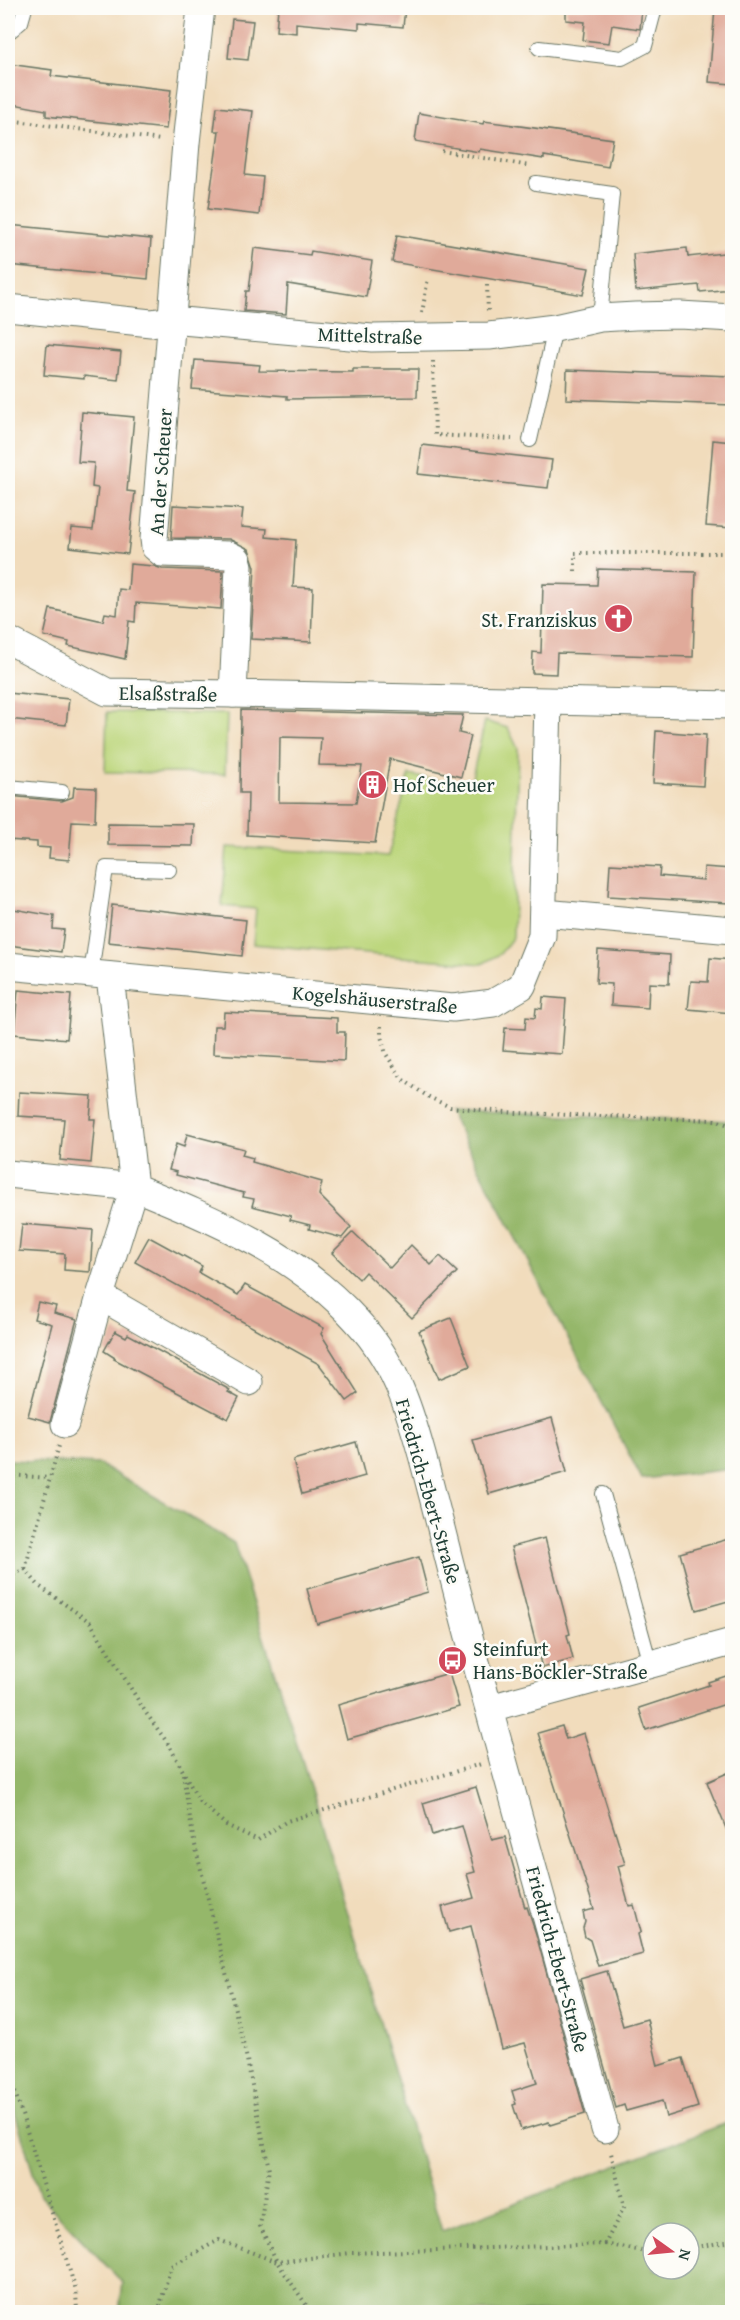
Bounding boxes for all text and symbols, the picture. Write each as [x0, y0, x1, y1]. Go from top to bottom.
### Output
street label: Mittelstraße [317, 319, 423, 351]
street label: An der Scheuer [141, 407, 179, 537]
church icon: St. Franziskus [602, 603, 634, 635]
place label: St. Franziskus [481, 605, 597, 634]
street label: Elsaßstraße [119, 678, 217, 708]
building icon: Hof Scheuer [356, 768, 388, 800]
place label: Hof Scheuer [393, 770, 495, 799]
street label: Kogelshäuserstraße [291, 977, 459, 1021]
street label: Friedrich-Ebert-Straße [389, 1395, 469, 1587]
place label: Steinfurt Hans-Böckler-Straße [473, 1634, 648, 1686]
bus stop icon: Steinfurt Hans-Böckler-Straße [436, 1644, 468, 1676]
street label: Friedrich-Ebert-Straße [519, 1863, 597, 2055]
north arrow [641, 2221, 701, 2281]
text: N [672, 2247, 698, 2263]

